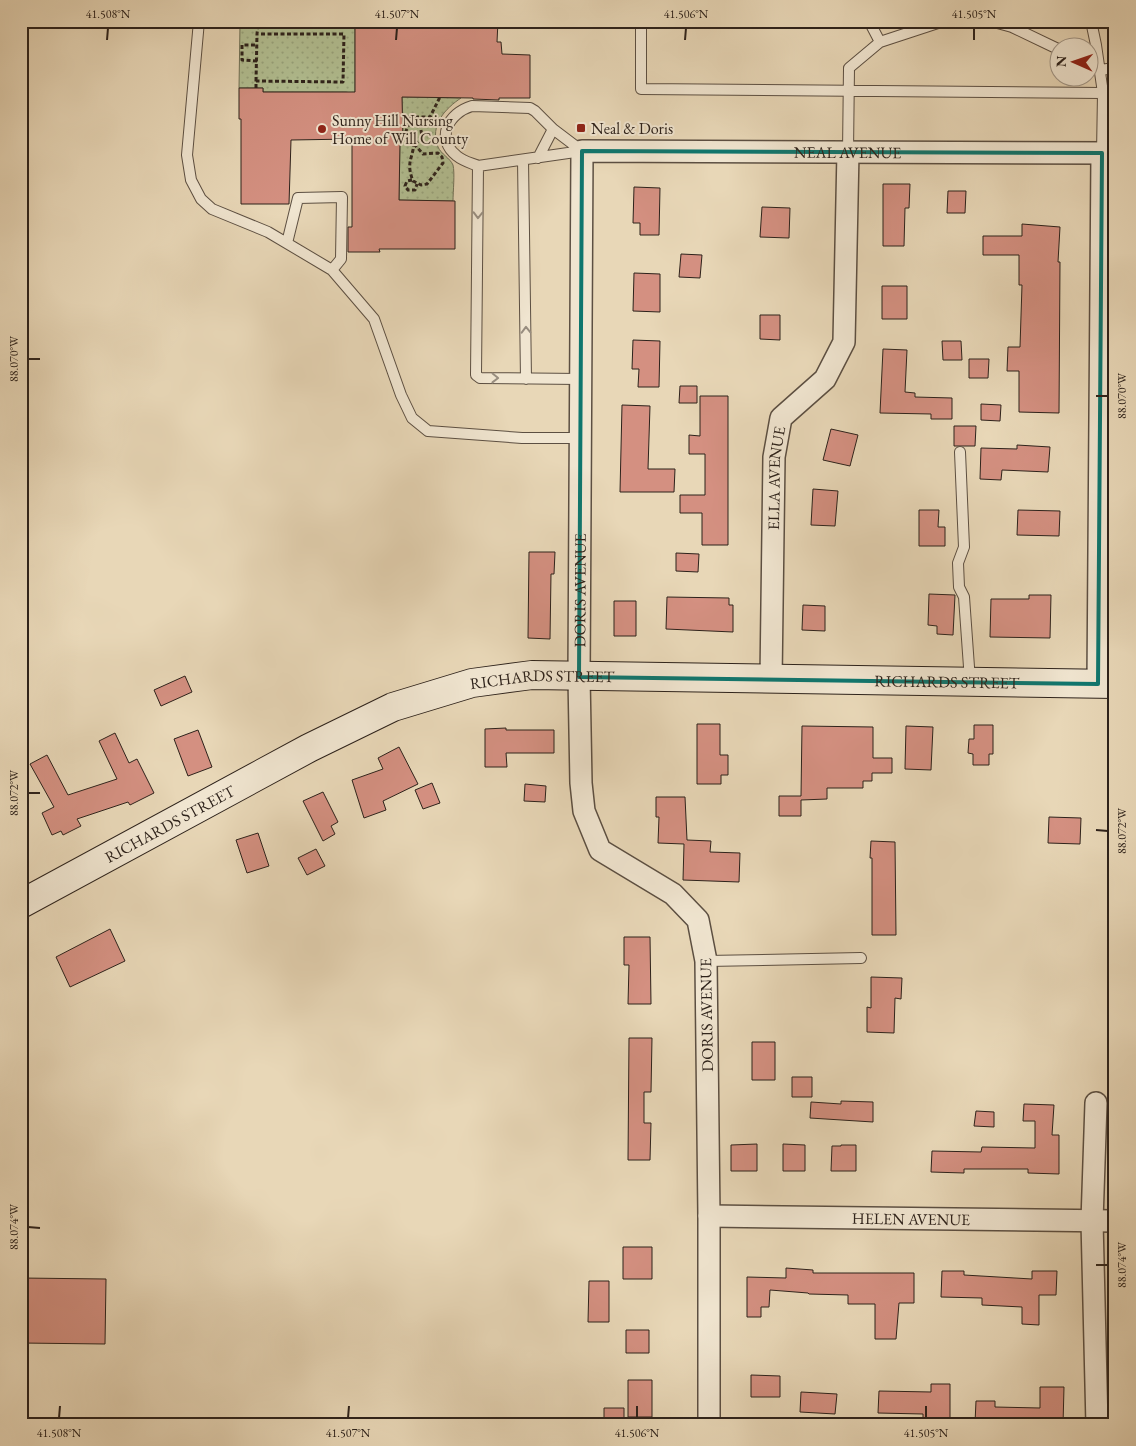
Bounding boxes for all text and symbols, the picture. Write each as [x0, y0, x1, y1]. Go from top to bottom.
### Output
text: 41.508°N [86, 6, 131, 22]
text: 41.507°N [375, 6, 420, 22]
text: 41.506°N [664, 6, 709, 22]
text: 41.505°N [952, 6, 997, 22]
north arrow [1048, 38, 1098, 88]
text: N [1052, 55, 1070, 68]
place label: Sunny Hill Nursing Home of Will County [332, 110, 469, 149]
place label: Neal & Doris [591, 118, 673, 139]
marker: Neal & Doris [575, 122, 587, 134]
marker: Sunny Hill Nursing Home of Will County [316, 123, 328, 135]
street label: NEAL AVENUE [794, 142, 901, 163]
one-way arrow [473, 212, 483, 219]
one-way arrow [521, 326, 531, 334]
text: 88.070°W [6, 335, 22, 382]
text: 88.070°W [1114, 372, 1130, 419]
one-way arrow [492, 373, 499, 383]
street label: ELLA AVENUE [763, 425, 790, 530]
street label: DORIS AVENUE [569, 533, 591, 647]
street label: RICHARDS STREET [469, 665, 615, 694]
street label: RICHARDS STREET [874, 670, 1020, 694]
text: 88.072°W [6, 769, 22, 816]
street label: RICHARDS STREET [101, 780, 239, 868]
text: 88.072°W [1114, 807, 1130, 854]
street label: DORIS AVENUE [695, 958, 718, 1072]
text: 88.074°W [6, 1203, 22, 1250]
street label: HELEN AVENUE [852, 1208, 970, 1230]
text: 88.074°W [1114, 1241, 1130, 1288]
text: 41.508°N [37, 1425, 82, 1441]
text: 41.507°N [326, 1425, 371, 1441]
text: 41.506°N [615, 1425, 660, 1441]
text: 41.505°N [904, 1425, 949, 1441]

